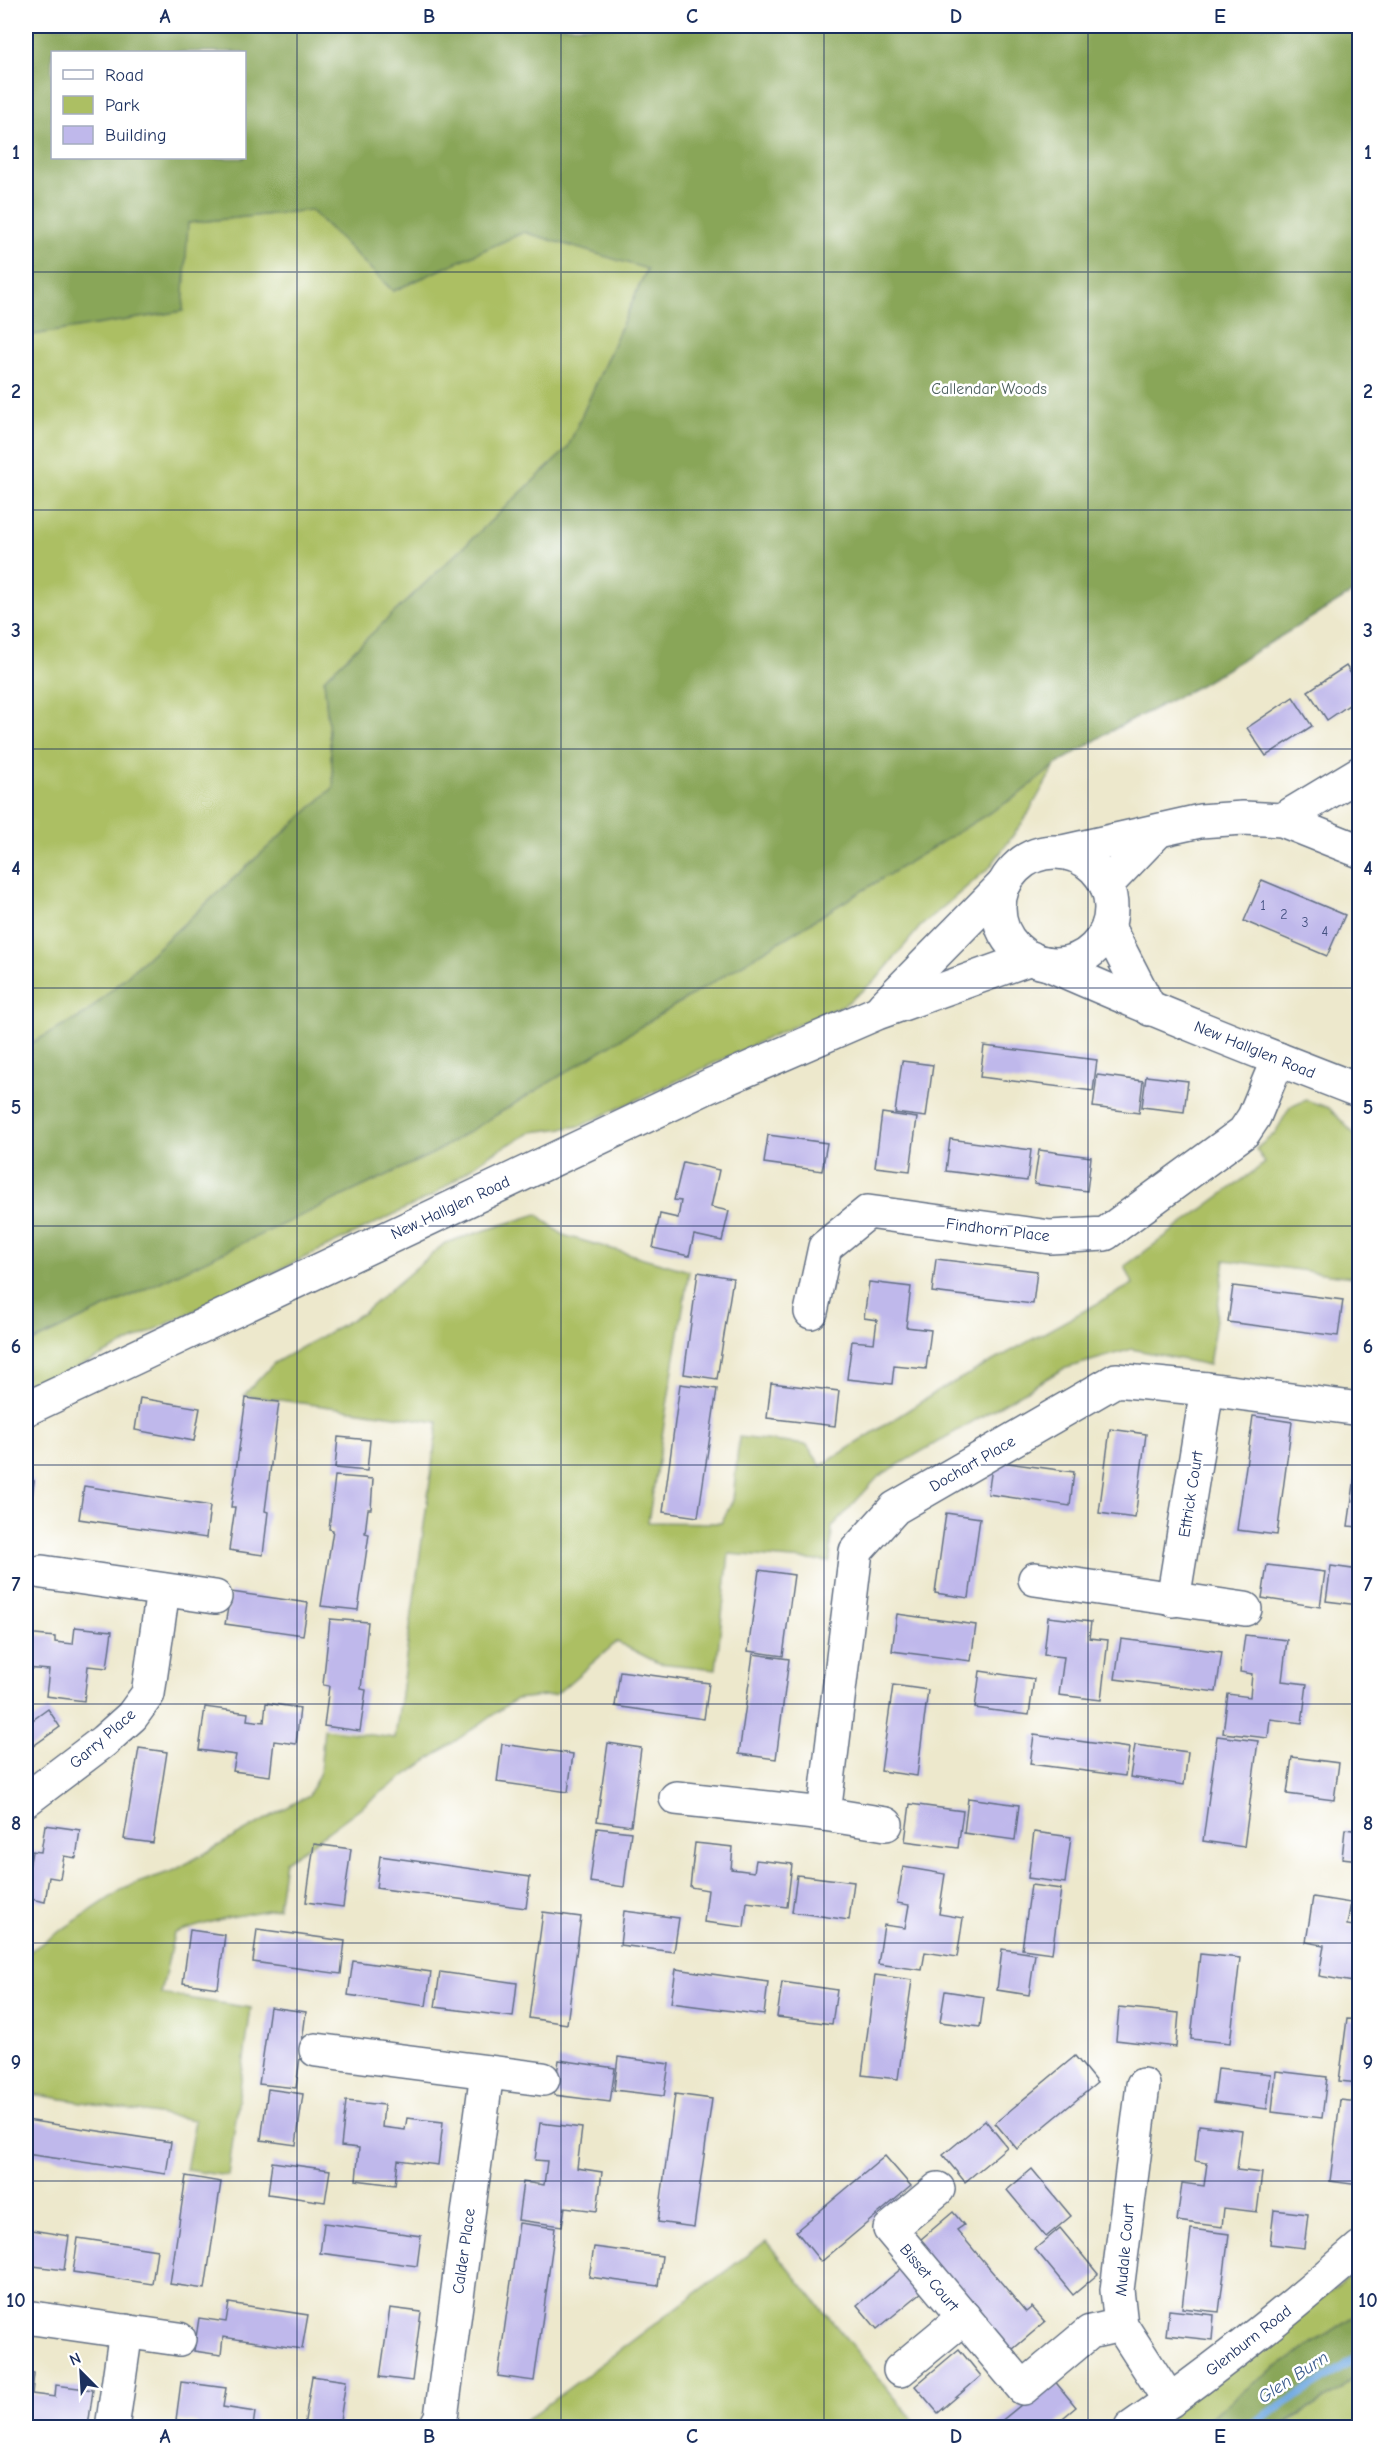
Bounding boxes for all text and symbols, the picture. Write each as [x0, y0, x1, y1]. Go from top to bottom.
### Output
text: A [159, 5, 171, 28]
text: B [423, 5, 435, 28]
text: C [686, 5, 698, 28]
text: D [950, 5, 962, 28]
text: E [1214, 5, 1226, 28]
legend [51, 51, 246, 159]
text: Road [105, 65, 144, 86]
text: Park [105, 95, 140, 116]
text: Building [105, 125, 167, 146]
text: 1 [12, 141, 20, 164]
text: 1 [1364, 141, 1372, 164]
text: 2 [11, 380, 21, 403]
park label: Callendar Woods [931, 380, 1047, 398]
text: 2 [1363, 380, 1373, 403]
text: 3 [11, 619, 21, 642]
text: 3 [1363, 619, 1373, 642]
text: 4 [11, 857, 21, 880]
text: 4 [1363, 857, 1373, 880]
house number: 1 [1260, 897, 1266, 914]
house number: 2 [1280, 906, 1288, 923]
house number: 3 [1301, 914, 1309, 931]
house number: 4 [1322, 923, 1329, 940]
street label: New Hallglen Road [1191, 1017, 1318, 1082]
text: 5 [11, 1096, 21, 1119]
text: 5 [1363, 1096, 1373, 1119]
street label: New Hallglen Road [388, 1172, 513, 1243]
street label: Findhorn Place [945, 1215, 1051, 1245]
text: 6 [11, 1335, 21, 1358]
text: 6 [1363, 1335, 1373, 1358]
street label: Dochart Place [927, 1432, 1018, 1496]
street label: Ettrick Court [1175, 1449, 1207, 1539]
text: 7 [12, 1573, 21, 1596]
text: 7 [1364, 1573, 1373, 1596]
street label: Garry Place [66, 1705, 139, 1772]
text: 8 [11, 1812, 21, 1835]
text: 8 [1363, 1812, 1373, 1835]
text: 9 [11, 2051, 21, 2074]
text: 9 [1363, 2051, 1373, 2074]
street label: Mudale Court [1112, 2203, 1138, 2297]
street label: Calder Place [449, 2207, 479, 2295]
street label: Bisset Court [896, 2240, 963, 2315]
text: 10 [6, 2289, 26, 2312]
text: 10 [1358, 2289, 1378, 2312]
street label: Glenburn Road [1202, 2302, 1295, 2380]
north arrow [51, 2342, 111, 2402]
water label: Glen Burn [1254, 2347, 1332, 2408]
text: N [67, 2349, 84, 2370]
text: A [159, 2425, 171, 2448]
text: B [423, 2425, 435, 2448]
text: C [686, 2425, 698, 2448]
text: D [950, 2425, 962, 2448]
text: E [1214, 2425, 1226, 2448]

